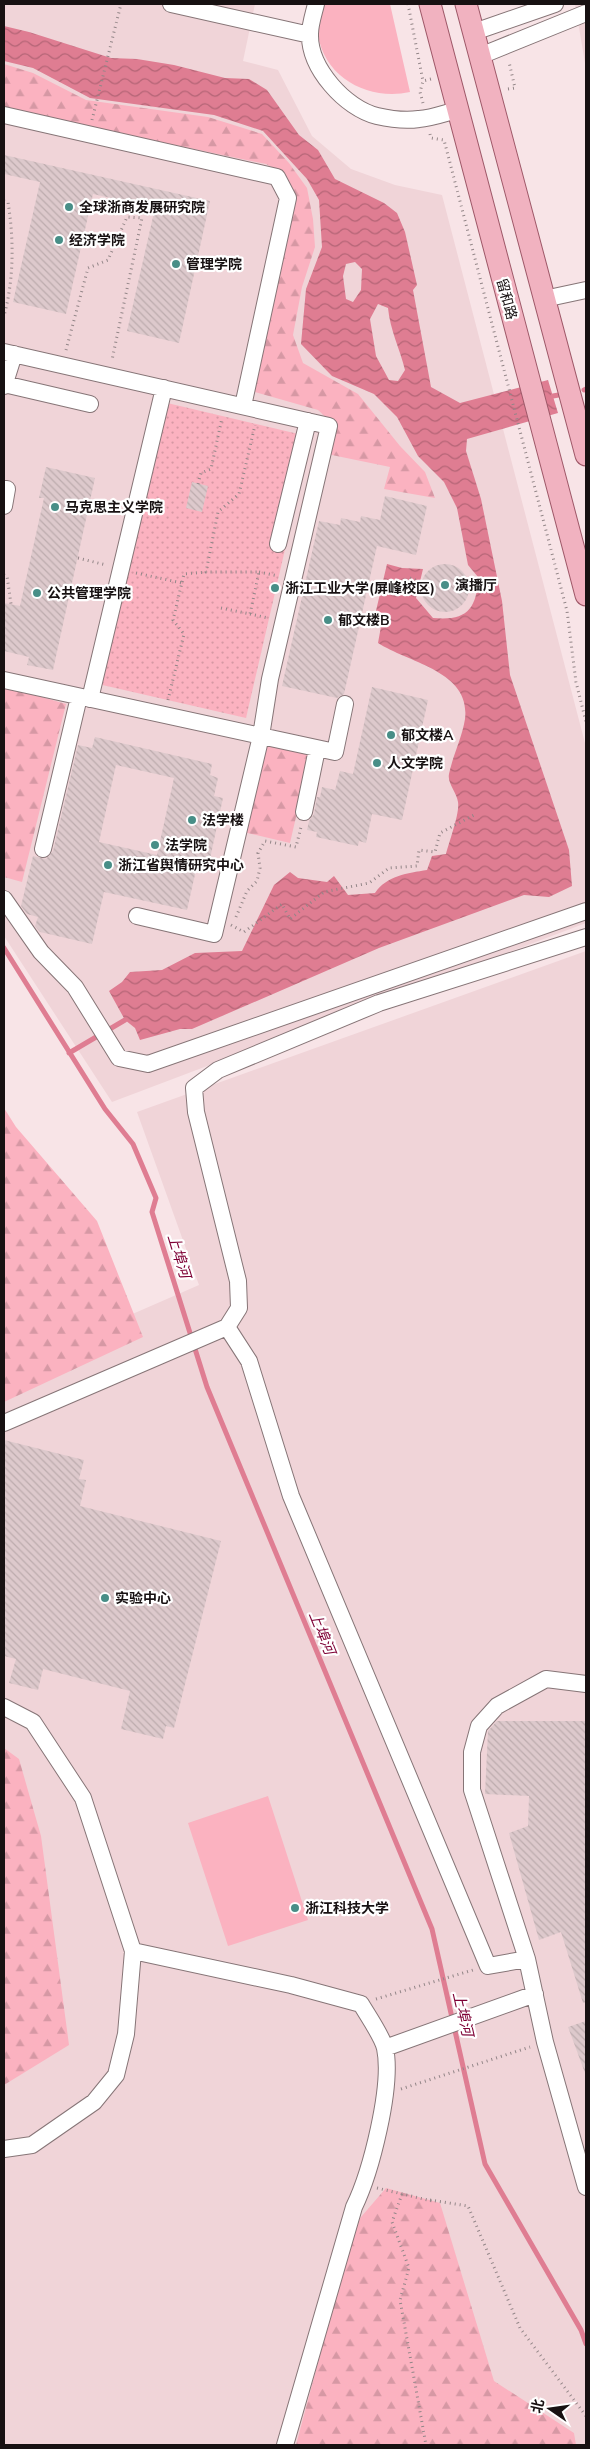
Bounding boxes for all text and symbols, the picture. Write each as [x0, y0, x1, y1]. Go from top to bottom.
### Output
place label: 全球浙商发展研究院 [79, 198, 205, 217]
marker: 全球浙商发展研究院 [63, 201, 75, 213]
place label: 经济学院 [69, 231, 125, 250]
marker: 经济学院 [53, 234, 65, 246]
place label: 管理学院 [186, 255, 242, 274]
marker: 管理学院 [170, 258, 182, 270]
street label: 留和路 [492, 276, 521, 322]
place label: 马克思主义学院 [65, 498, 163, 517]
marker: 马克思主义学院 [49, 501, 61, 513]
place label: 演播厅 [455, 576, 497, 595]
place label: 浙江工业大学(屏峰校区) [285, 579, 435, 598]
marker: 演播厅 [439, 579, 451, 591]
marker: 浙江工业大学(屏峰校区) [269, 582, 281, 594]
place label: 公共管理学院 [47, 584, 131, 603]
marker: 公共管理学院 [31, 587, 43, 599]
place label: 郁文楼B [338, 611, 390, 630]
marker: 郁文楼B [322, 614, 334, 626]
place label: 郁文楼A [401, 726, 454, 745]
marker: 郁文楼A [385, 729, 397, 741]
place label: 人文学院 [387, 754, 443, 773]
marker: 人文学院 [371, 757, 383, 769]
place label: 法学楼 [202, 811, 244, 830]
marker: 法学楼 [186, 814, 198, 826]
place label: 法学院 [165, 836, 207, 855]
marker: 法学院 [149, 839, 161, 851]
place label: 浙江省舆情研究中心 [118, 856, 244, 875]
marker: 浙江省舆情研究中心 [102, 859, 114, 871]
water label: 上埠河 [163, 1232, 196, 1283]
place label: 实验中心 [115, 1589, 171, 1608]
marker: 实验中心 [99, 1592, 111, 1604]
water label: 上埠河 [304, 1608, 341, 1660]
place label: 浙江科技大学 [305, 1899, 389, 1918]
marker: 浙江科技大学 [289, 1902, 301, 1914]
water label: 上埠河 [448, 1990, 478, 2041]
north arrow [525, 2384, 575, 2434]
text: 北 [527, 2397, 549, 2415]

